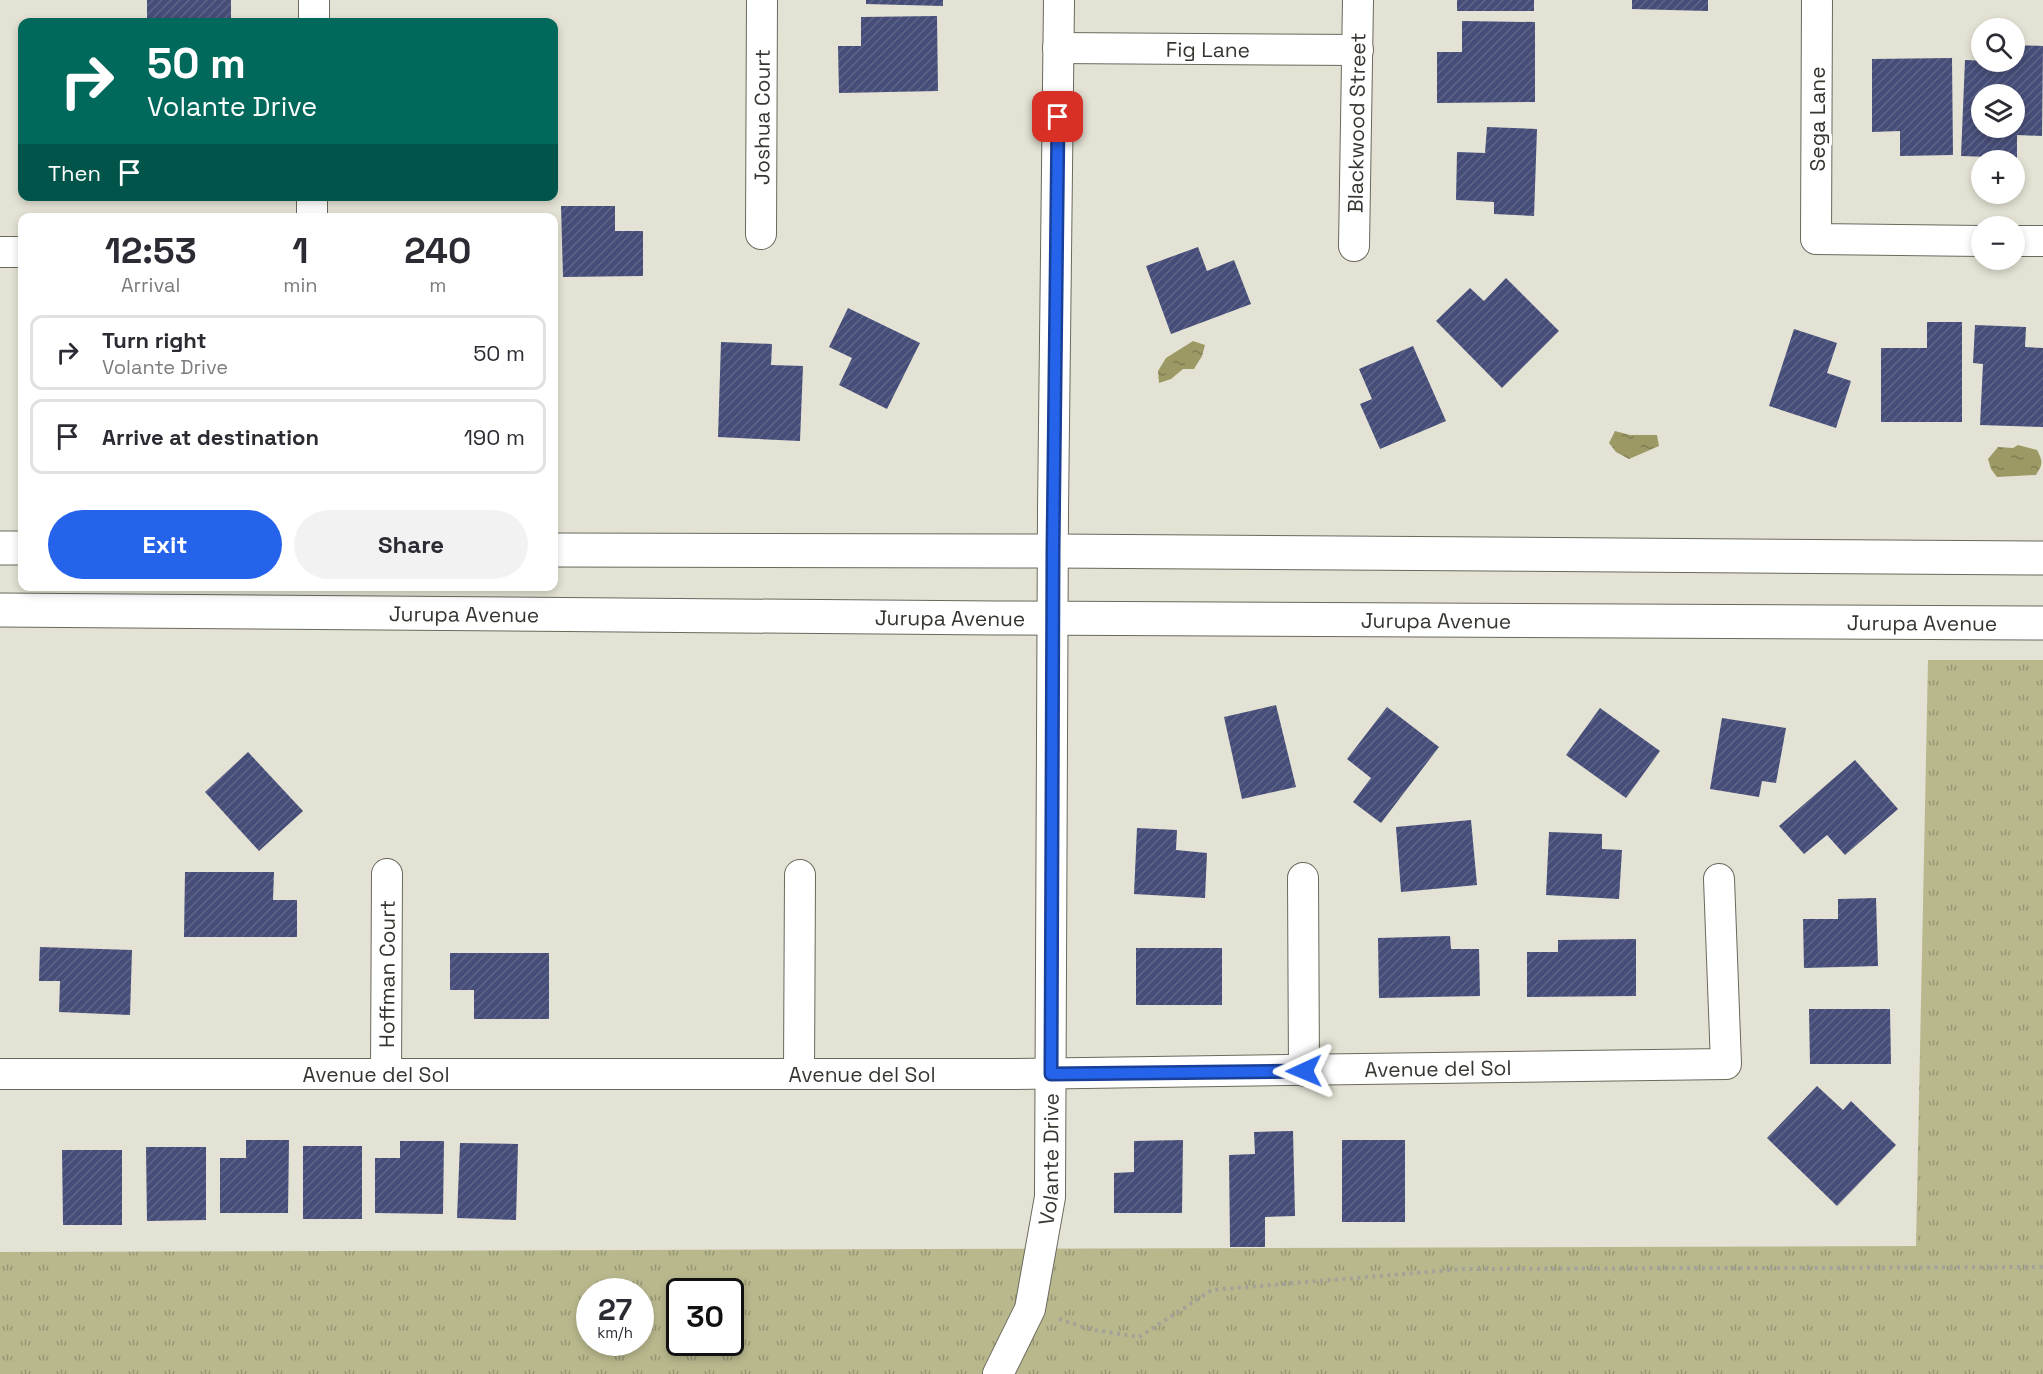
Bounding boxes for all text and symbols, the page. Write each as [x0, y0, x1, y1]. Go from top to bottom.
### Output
map controls [1971, 18, 2025, 270]
button: search [1971, 18, 2025, 72]
street label: Blackwood Street [1341, 33, 1371, 213]
street label: Fig Lane [1166, 35, 1250, 63]
text: 50 m [147, 37, 246, 90]
icon: right [48, 42, 126, 120]
street label: Joshua Court [748, 49, 775, 185]
street label: Sega Lane [1804, 66, 1831, 172]
button: layers [1971, 84, 2025, 138]
text: Volante Drive [147, 89, 317, 124]
pin [1032, 91, 1083, 142]
icon: arrive [1041, 100, 1074, 133]
button: + [1971, 150, 2025, 204]
icon: arrive [113, 156, 146, 189]
text: Then [48, 159, 101, 187]
button: − [1971, 216, 2025, 270]
text: 12:53 [105, 228, 197, 274]
text: 1 [292, 228, 309, 274]
text: 240 [404, 228, 471, 274]
text: Arrival [121, 272, 180, 298]
text: min [283, 272, 318, 298]
text: m [429, 272, 446, 298]
text: Turn right [102, 326, 207, 354]
icon: right [51, 336, 84, 369]
text: 50 m [473, 339, 525, 367]
text: Volante Drive [102, 354, 228, 380]
icon: arrive [51, 420, 84, 453]
text: Arrive at destination [102, 423, 319, 451]
text: 190 m [464, 423, 525, 451]
button: Exit [48, 510, 282, 579]
button: Share [294, 510, 528, 579]
street label: Jurupa Avenue [389, 600, 539, 628]
street label: Jurupa Avenue [875, 604, 1025, 632]
street label: Jurupa Avenue [1361, 606, 1511, 634]
street label: Jurupa Avenue [1847, 609, 1997, 636]
street label: Hoffman Court [373, 900, 400, 1048]
position arrow [1272, 1039, 1336, 1103]
street label: Avenue del Sol [1364, 1053, 1512, 1083]
street label: Avenue del Sol [302, 1061, 450, 1088]
street label: Avenue del Sol [788, 1061, 936, 1088]
street label: Volante Drive [1032, 1093, 1064, 1227]
speed limit sign: 30 [666, 1278, 744, 1356]
text: 27 [598, 1290, 632, 1329]
text: km/h [597, 1323, 633, 1342]

